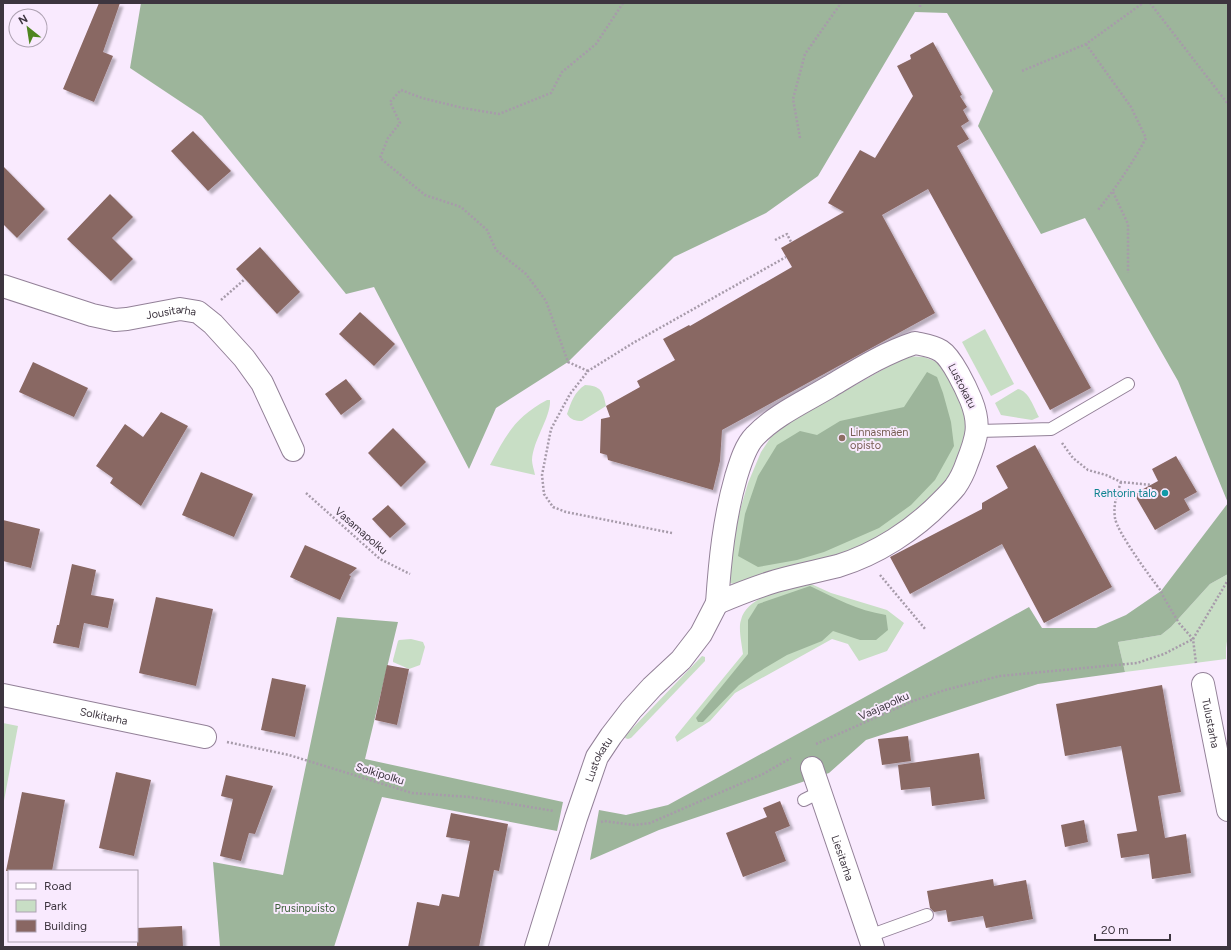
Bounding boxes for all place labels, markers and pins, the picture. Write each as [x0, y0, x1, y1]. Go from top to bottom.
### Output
place label: Linnasmäen opisto [850, 426, 908, 452]
marker: Linnasmäen opisto [837, 433, 847, 443]
place label: Rehtorin talo [1094, 487, 1157, 500]
marker: Rehtorin talo [1160, 488, 1170, 498]

